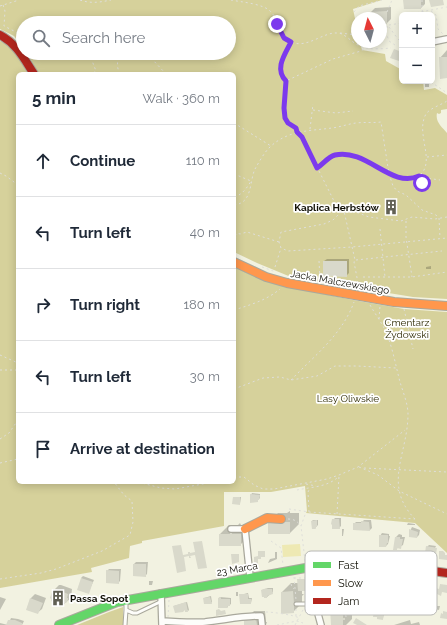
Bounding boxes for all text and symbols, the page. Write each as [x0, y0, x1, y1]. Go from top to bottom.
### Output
north arrow [351, 12, 387, 48]
map controls [399, 12, 435, 84]
button: + [399, 12, 435, 48]
route end [268, 15, 286, 33]
search box [16, 16, 236, 60]
icon: search [30, 27, 52, 49]
text: Search here [62, 29, 145, 47]
button: − [399, 48, 435, 84]
text: 5 min [32, 88, 76, 108]
text: Walk · 360 m [142, 91, 220, 106]
icon: ahead [32, 150, 54, 172]
text: Continue [70, 152, 135, 170]
text: 110 m [186, 153, 220, 168]
route start [413, 174, 431, 192]
building icon: Kaplica Herbstów [382, 198, 400, 216]
place label: Kaplica Herbstów [294, 202, 380, 213]
icon: left [32, 222, 54, 244]
text: Turn left [70, 224, 131, 242]
text: 40 m [190, 225, 220, 240]
street label: Jacka Malczewskiego [290, 268, 390, 296]
icon: right [32, 294, 54, 316]
text: Turn right [70, 296, 140, 314]
text: 180 m [184, 297, 220, 312]
park label: Cmentarz Żydowski [385, 317, 430, 340]
icon: left [32, 366, 54, 388]
text: Turn left [70, 368, 131, 386]
text: 30 m [190, 369, 220, 384]
park label: Lasy Oliwskie [317, 393, 379, 404]
icon: arrive [32, 438, 54, 460]
text: Arrive at destination [70, 440, 215, 458]
legend [305, 551, 437, 615]
text: Fast [338, 559, 359, 572]
street label: 23 Marca [216, 560, 258, 578]
text: Slow [338, 577, 363, 590]
building icon: Passa Sopot [49, 589, 67, 607]
place label: Passa Sopot [70, 593, 128, 604]
text: Jam [338, 595, 359, 608]

